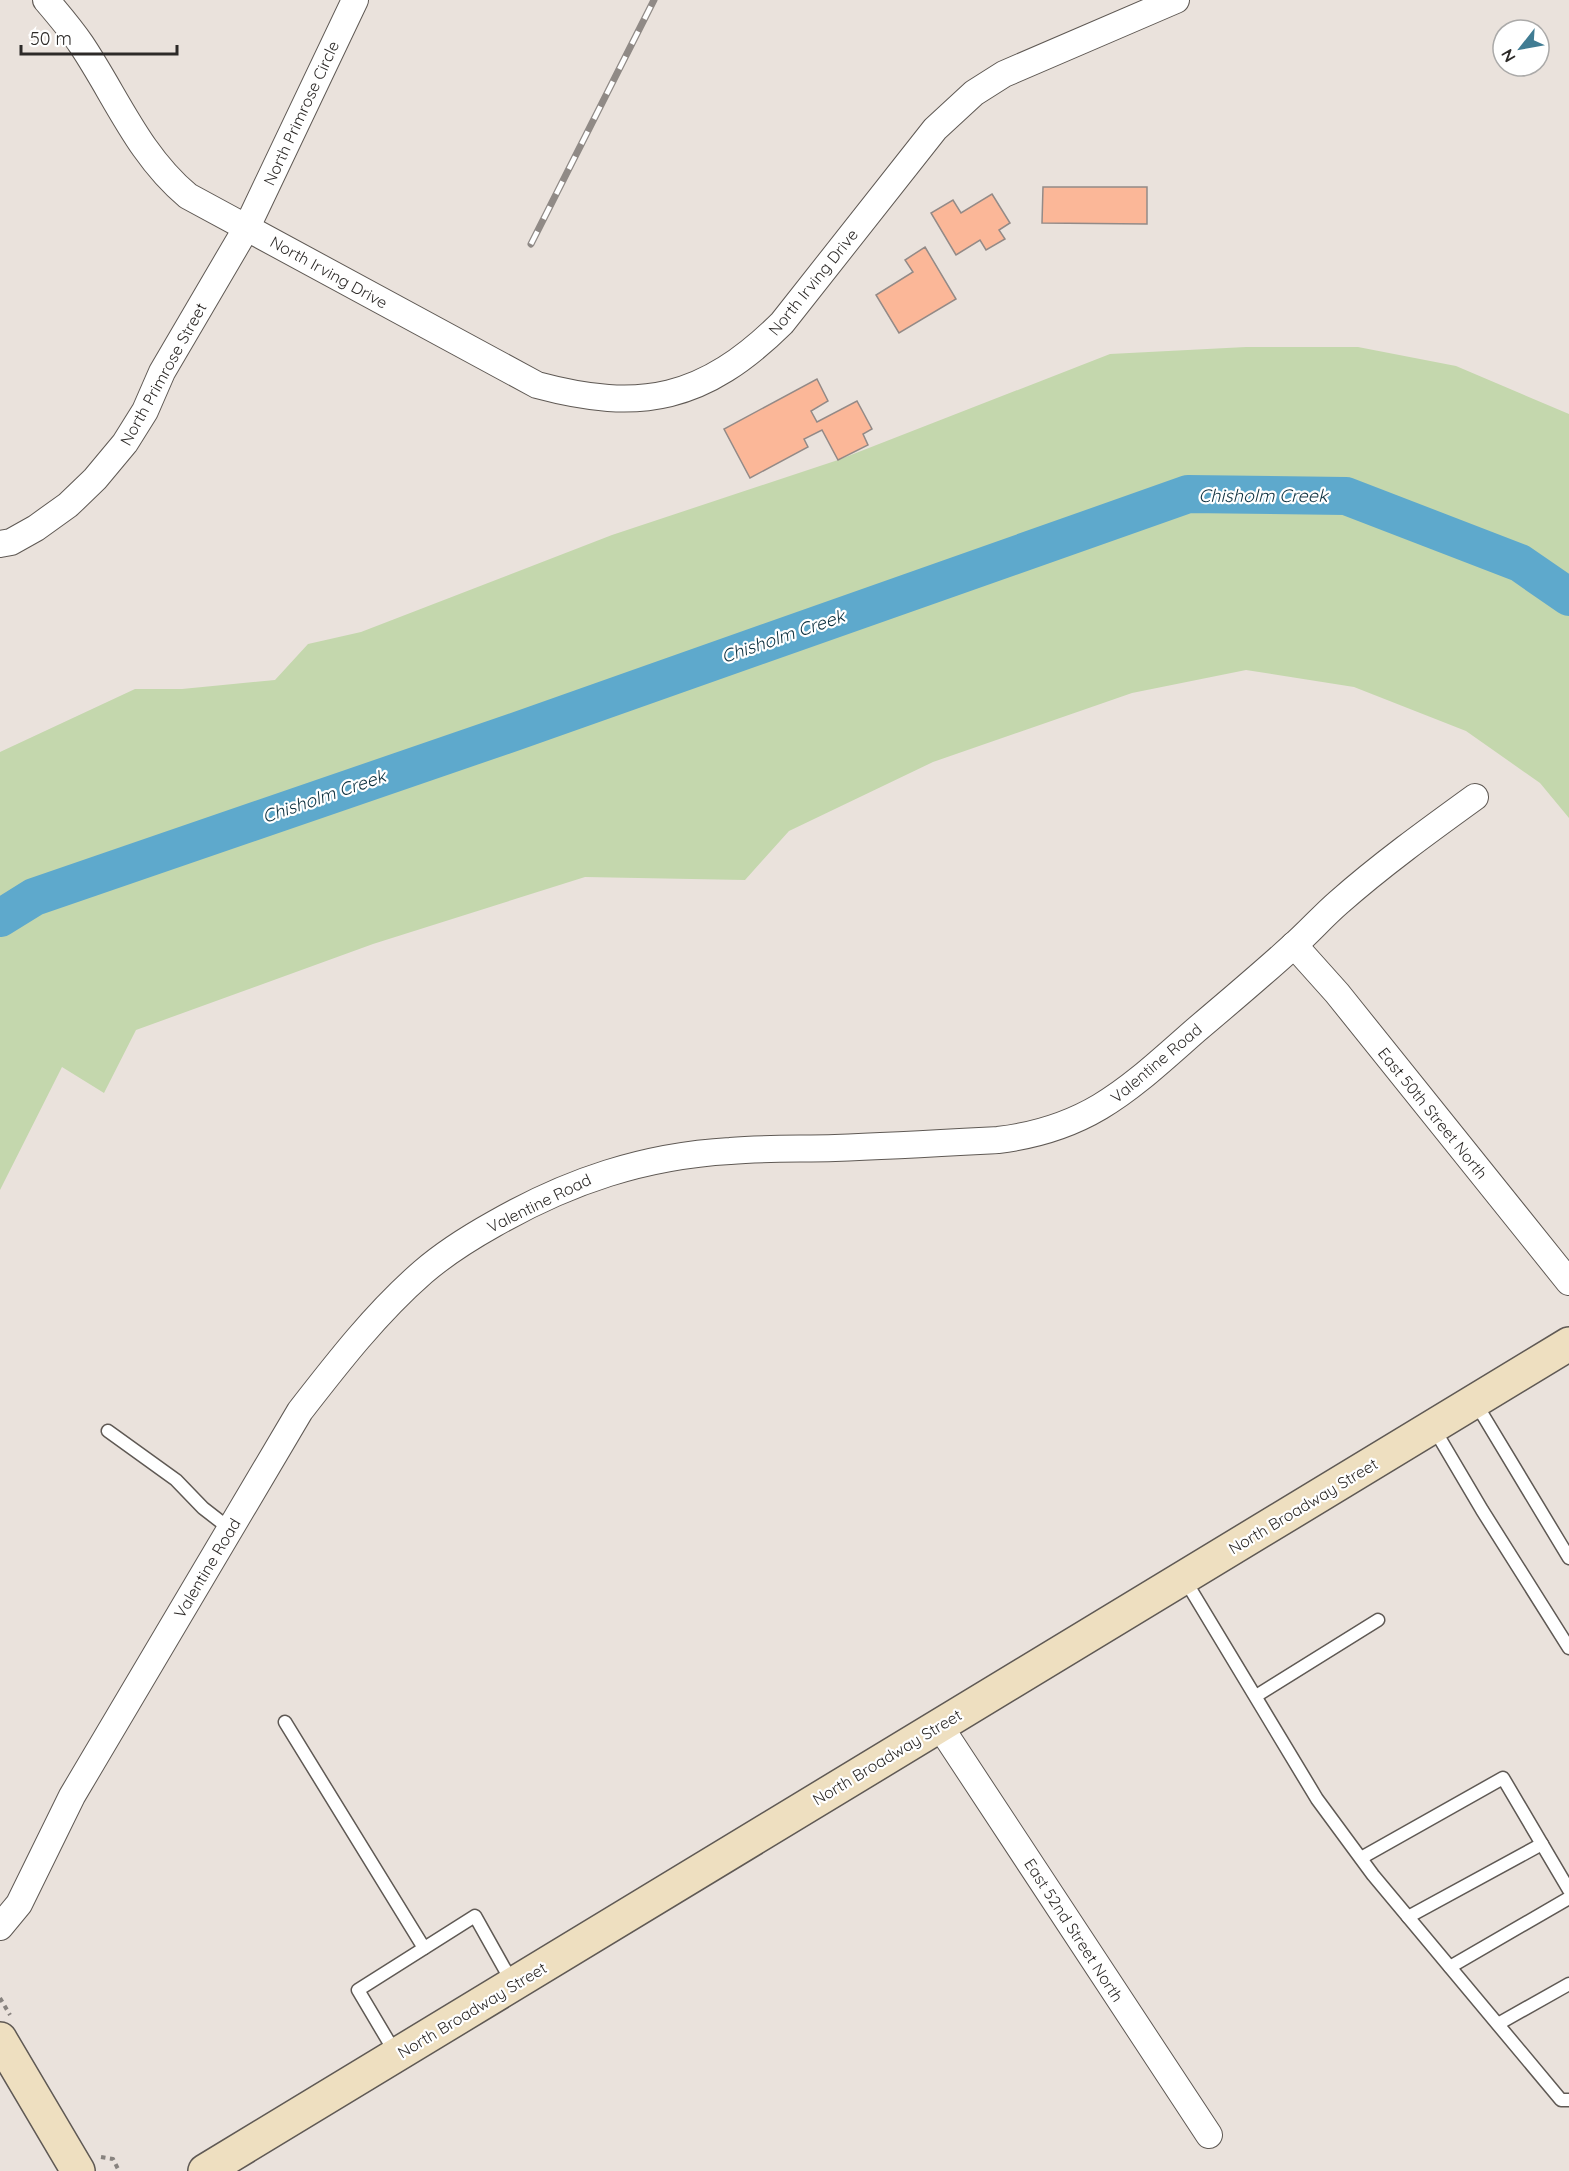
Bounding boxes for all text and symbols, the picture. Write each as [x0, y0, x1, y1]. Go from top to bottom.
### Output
scale bar [21, 18, 177, 56]
north arrow [1491, 18, 1551, 78]
text: 50 m [30, 27, 72, 50]
street label: North Primrose Circle [259, 38, 343, 188]
text: N [1497, 46, 1520, 66]
street label: North Irving Drive [764, 225, 862, 339]
street label: North Irving Drive [267, 231, 391, 313]
street label: North Primrose Street [115, 299, 211, 449]
water label: Chisholm Creek [1198, 484, 1329, 507]
water label: Chisholm Creek [718, 604, 849, 668]
water label: Chisholm Creek [259, 764, 390, 828]
street label: Valentine Road [1106, 1019, 1206, 1107]
street label: East 50th Street North [1374, 1043, 1492, 1183]
street label: Valentine Road [484, 1169, 594, 1237]
street label: North Broadway Street [1225, 1453, 1381, 1559]
street label: Valentine Road [169, 1514, 245, 1622]
street label: North Broadway Street [809, 1704, 965, 1810]
street label: East 52nd Street North [1020, 1854, 1128, 2006]
street label: North Broadway Street [394, 1957, 550, 2063]

